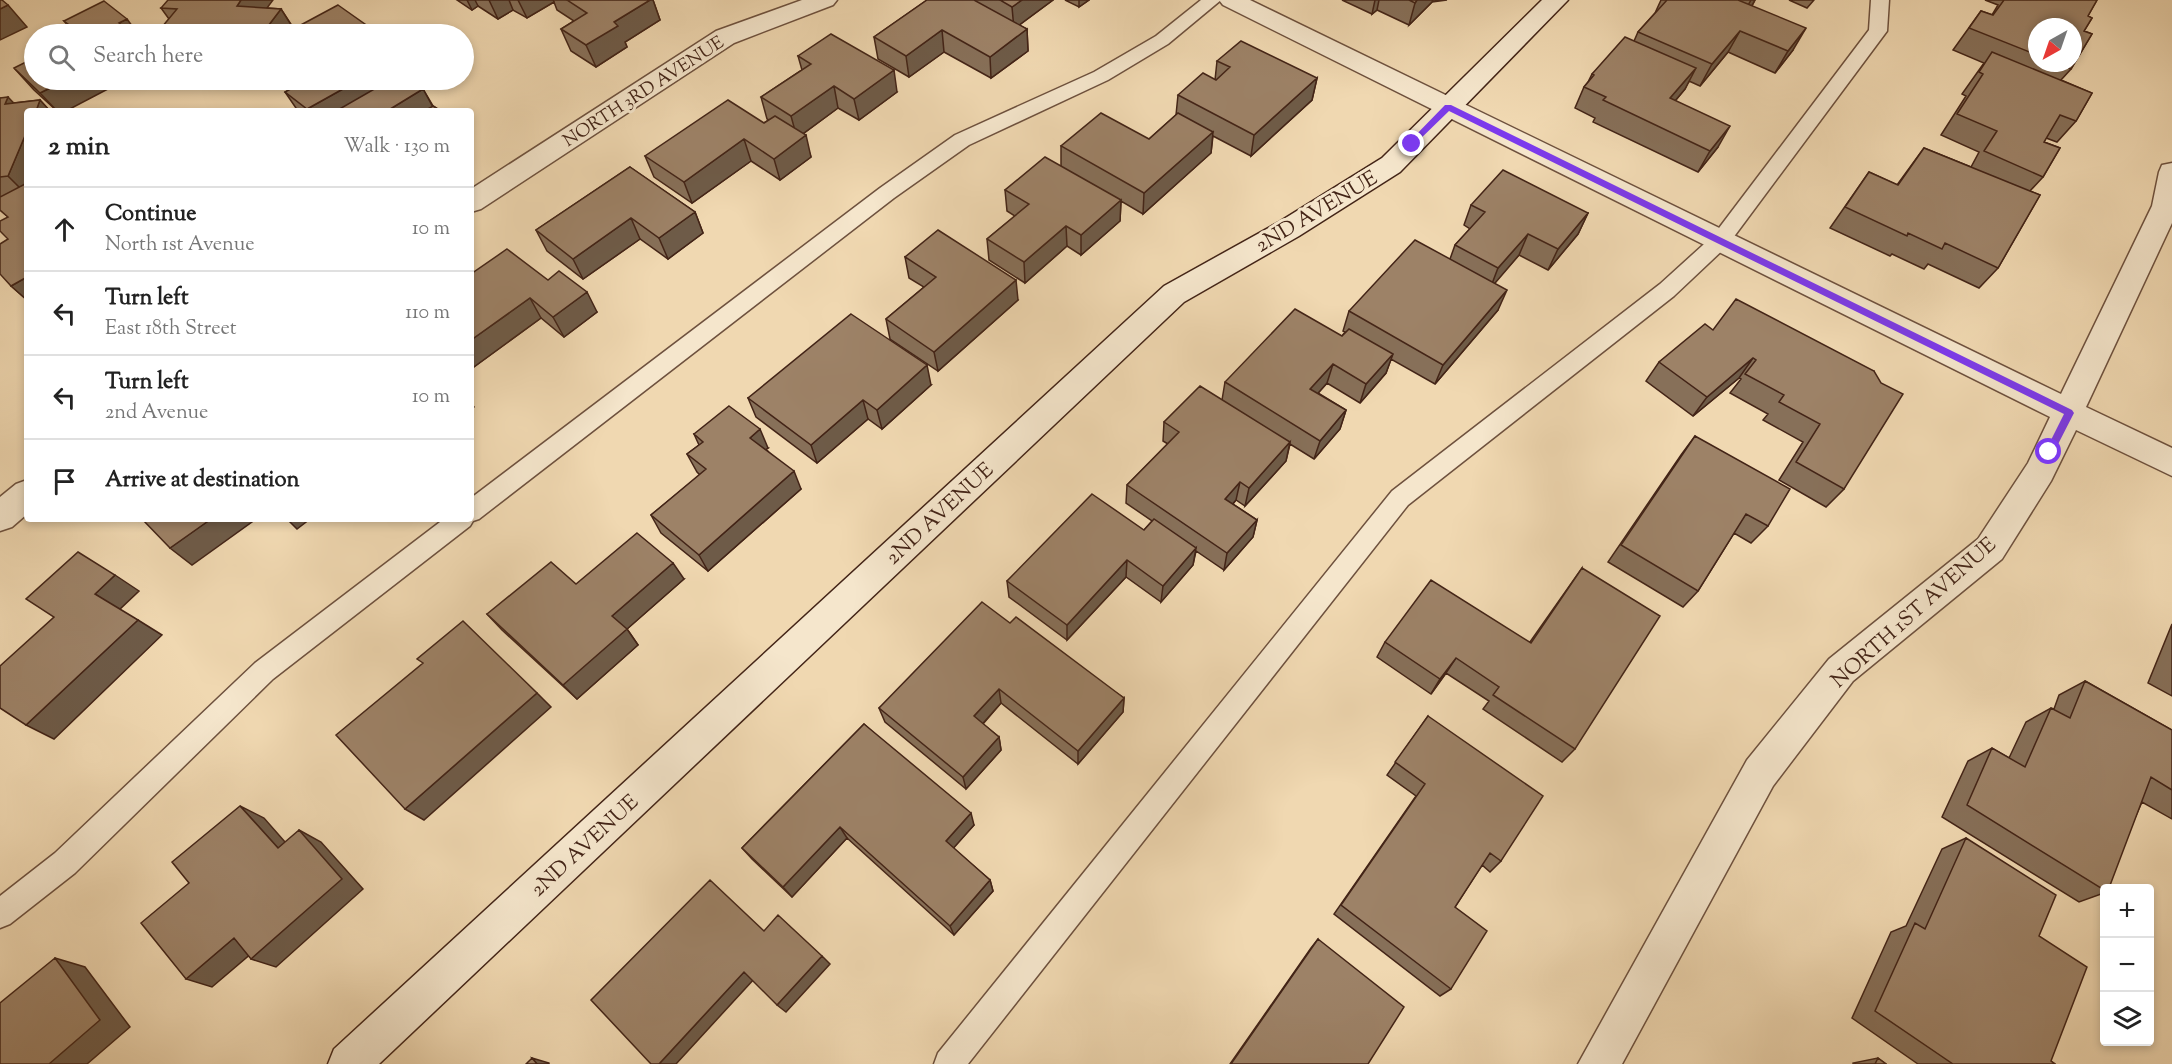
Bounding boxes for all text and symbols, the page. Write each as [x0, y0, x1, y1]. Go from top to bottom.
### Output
north arrow [2028, 18, 2082, 72]
search box [24, 24, 474, 90]
street label: NORTH 3RD AVENUE [558, 31, 730, 155]
icon: search [45, 41, 78, 74]
text: Search here [93, 41, 203, 73]
text: 2 min [48, 129, 110, 166]
route end [1398, 130, 1424, 156]
text: Walk · 130 m [343, 133, 450, 162]
street label: 2ND AVENUE [1250, 164, 1384, 261]
text: Continue [105, 199, 196, 231]
icon: ahead [48, 213, 81, 246]
text: 10 m [412, 215, 450, 244]
text: North 1st Avenue [105, 231, 255, 260]
text: Turn left [105, 283, 188, 315]
icon: left [48, 297, 81, 330]
text: 110 m [405, 299, 450, 328]
text: East 18th Street [105, 315, 237, 344]
text: Turn left [105, 367, 188, 399]
icon: left [48, 381, 81, 414]
text: 10 m [412, 383, 450, 412]
text: 2nd Avenue [105, 399, 208, 428]
route start [2035, 438, 2061, 464]
street label: 2ND AVENUE [880, 456, 1001, 572]
icon: arrive [48, 465, 81, 498]
text: Arrive at destination [105, 465, 300, 497]
street label: NORTH 1ST AVENUE [1825, 531, 2004, 696]
street label: 2ND AVENUE [525, 788, 646, 904]
map controls [2100, 884, 2154, 1046]
button: + [2100, 884, 2154, 938]
button: − [2100, 938, 2154, 992]
button: layers [2100, 992, 2154, 1046]

